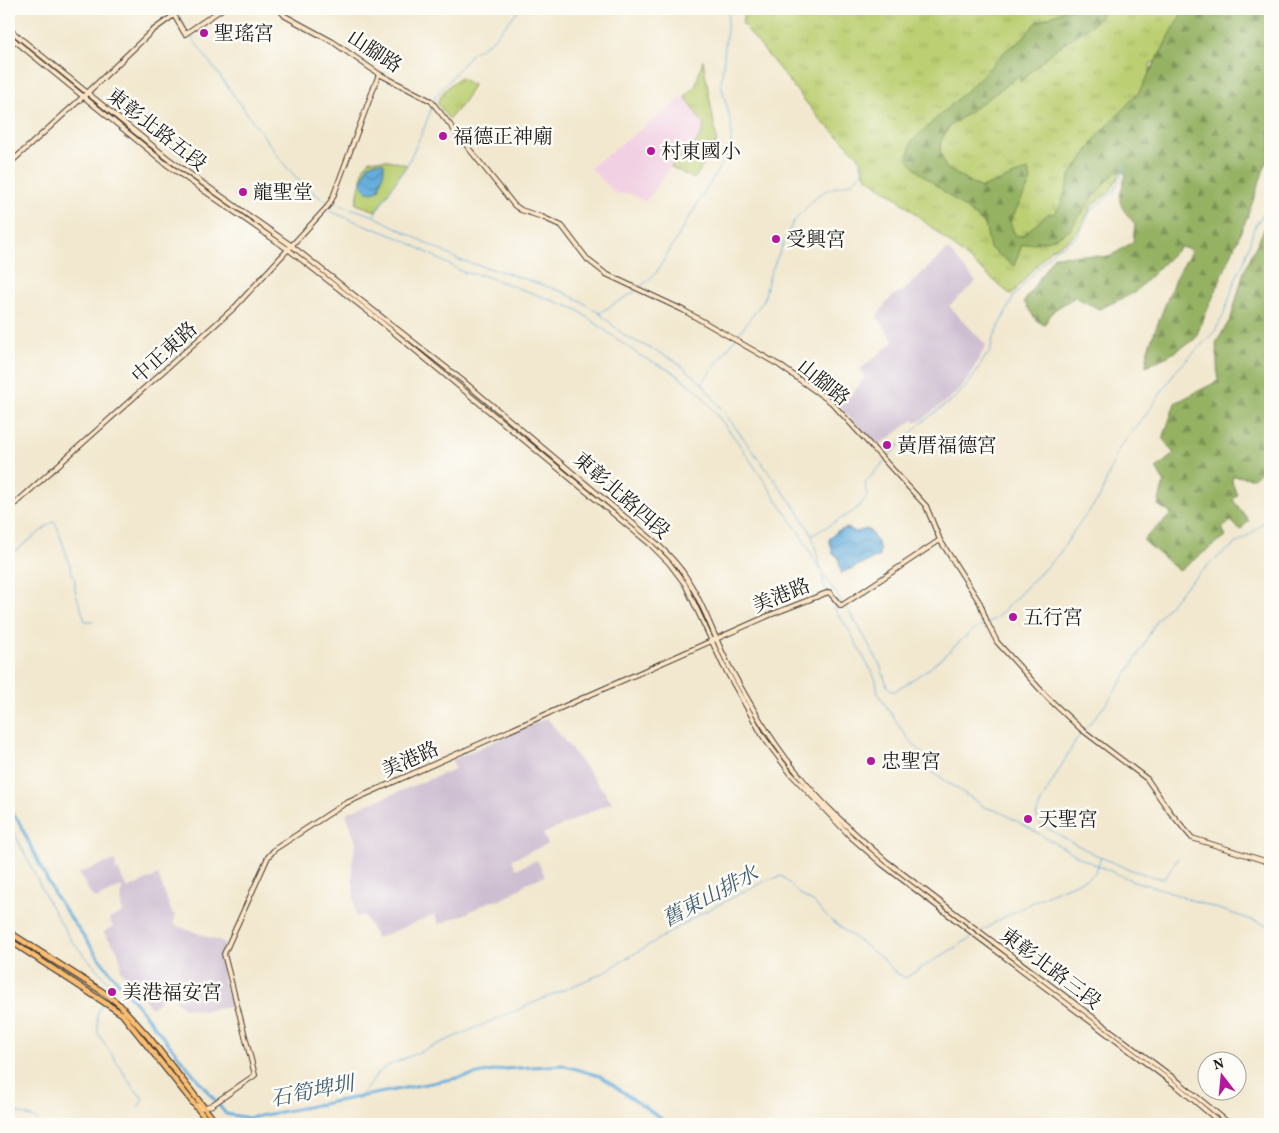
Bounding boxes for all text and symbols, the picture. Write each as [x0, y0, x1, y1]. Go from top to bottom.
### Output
place label: 聖瑤宮 [214, 21, 274, 49]
street label: 山腳路 [341, 25, 407, 81]
marker: 聖瑤宮 [198, 27, 210, 39]
street label: 東彰北路五段 [100, 83, 212, 179]
place label: 福德正神廟 [453, 124, 553, 152]
marker: 福德正神廟 [437, 130, 449, 142]
place label: 村東國小 [661, 139, 741, 167]
marker: 村東國小 [645, 145, 657, 157]
place label: 龍聖堂 [253, 180, 313, 208]
marker: 龍聖堂 [237, 186, 249, 198]
place label: 受興宮 [786, 227, 846, 255]
marker: 受興宮 [770, 233, 782, 245]
street label: 中正東路 [126, 316, 204, 391]
street label: 山腳路 [791, 354, 855, 413]
place label: 黃厝福德宮 [897, 433, 997, 461]
marker: 黃厝福德宮 [881, 439, 893, 451]
street label: 東彰北路四段 [566, 447, 675, 546]
street label: 美港路 [749, 573, 815, 621]
place label: 五行宮 [1023, 605, 1083, 633]
marker: 五行宮 [1007, 611, 1019, 623]
street label: 美港路 [378, 736, 444, 786]
place label: 忠聖宮 [881, 749, 941, 777]
marker: 忠聖宮 [865, 755, 877, 767]
place label: 天聖宮 [1038, 807, 1098, 835]
marker: 天聖宮 [1022, 813, 1034, 825]
water label: 舊東山排水 [658, 859, 766, 935]
street label: 東彰北路三段 [993, 922, 1106, 1017]
place label: 美港福安宮 [122, 980, 222, 1008]
marker: 美港福安宮 [106, 986, 118, 998]
north arrow [1196, 1050, 1246, 1100]
text: N [1211, 1054, 1226, 1075]
water label: 石筍埤圳 [268, 1070, 359, 1115]

